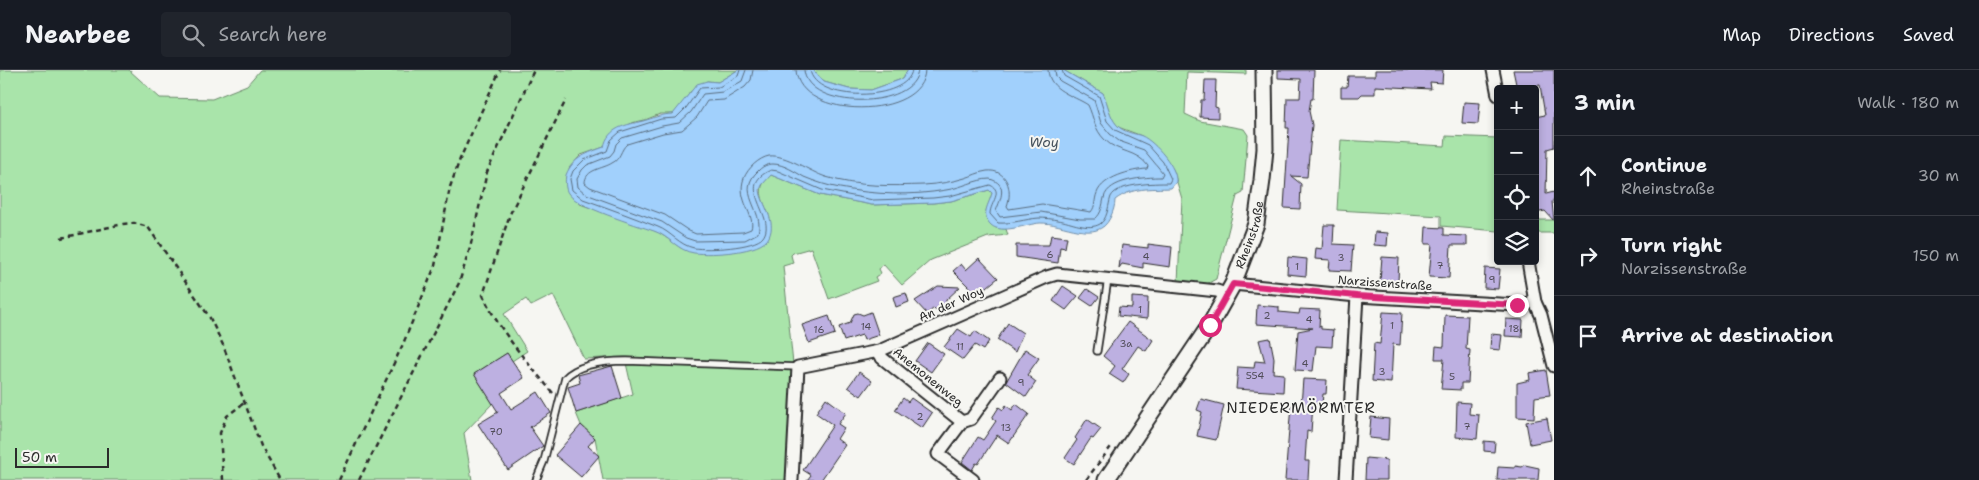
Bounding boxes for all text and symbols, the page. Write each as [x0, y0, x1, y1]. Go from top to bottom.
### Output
search box [161, 12, 511, 57]
text: Nearbee [25, 19, 131, 51]
icon: search [179, 21, 207, 49]
text: Search here [219, 22, 327, 47]
text: Map [1723, 23, 1761, 47]
text: Directions [1789, 23, 1875, 47]
text: Saved [1903, 23, 1954, 47]
map controls [1494, 85, 1539, 265]
button: + [1494, 85, 1539, 130]
text: 3 min [1574, 89, 1635, 117]
text: Walk · 180 m [1857, 92, 1959, 113]
button: − [1494, 130, 1539, 175]
water label: Woy [1029, 133, 1059, 151]
text: Continue [1621, 153, 1707, 178]
icon: ahead [1574, 162, 1602, 190]
text: 30 m [1918, 165, 1959, 186]
button: locate [1494, 175, 1539, 220]
text: Rheinstraße [1621, 178, 1715, 199]
street label: Rheinstraße [1232, 200, 1267, 271]
button: layers [1494, 220, 1539, 265]
text: Turn right [1621, 233, 1722, 258]
icon: right [1574, 242, 1602, 270]
text: 150 m [1912, 245, 1959, 266]
house number: 6 [1047, 248, 1054, 261]
house number: 4 [1143, 250, 1150, 263]
house number: 3 [1338, 251, 1345, 264]
text: Narzissenstraße [1621, 258, 1747, 279]
house number: 7 [1437, 259, 1444, 272]
house number: 1 [1295, 260, 1299, 273]
street label: Narzissenstraße [1337, 272, 1433, 294]
house number: 9 [1489, 273, 1496, 286]
street label: An der Woy [916, 283, 986, 325]
route end [1506, 294, 1529, 317]
house number: 1 [1138, 303, 1142, 316]
house number: 2 [1264, 309, 1271, 322]
house number: 4 [1306, 313, 1313, 326]
route start [1199, 314, 1222, 337]
house number: 1 [1390, 319, 1394, 332]
house number: 14 [861, 320, 871, 333]
house number: 18 [1508, 322, 1520, 335]
icon: arrive [1574, 322, 1602, 350]
house number: 16 [814, 323, 824, 336]
text: Arrive at destination [1621, 323, 1833, 348]
house number: 3a [1119, 337, 1133, 350]
house number: 11 [956, 340, 964, 353]
street label: Anemonenweg [890, 344, 966, 410]
house number: 4 [1302, 357, 1309, 370]
house number: 3 [1379, 365, 1386, 378]
house number: 554 [1246, 369, 1264, 382]
house number: 5 [1449, 370, 1455, 383]
house number: 9 [1018, 376, 1025, 389]
district label: NIEDERMÖRMTER [1226, 398, 1376, 418]
house number: 2 [917, 410, 924, 423]
house number: 7 [1464, 420, 1471, 433]
house number: 13 [1001, 421, 1011, 434]
house number: 70 [489, 425, 503, 438]
scale bar [15, 445, 109, 468]
text: 50 m [22, 448, 57, 466]

